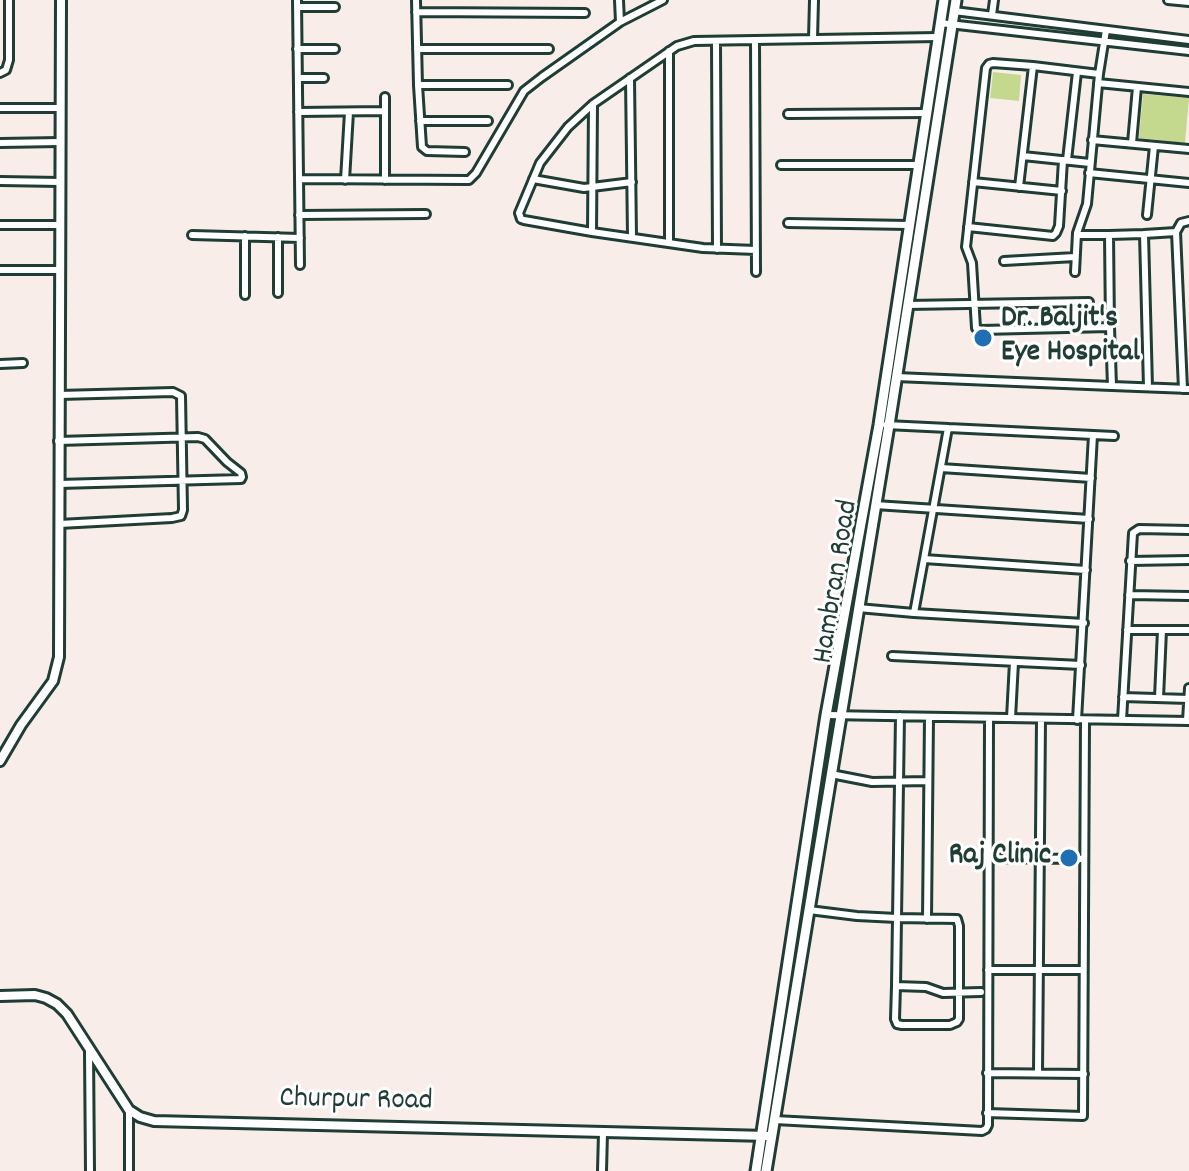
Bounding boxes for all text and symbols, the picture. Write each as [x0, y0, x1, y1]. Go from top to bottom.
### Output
place label: Dr. Baljit's Eye Hospital [1001, 303, 1140, 374]
marker: Dr. Baljit's Eye Hospital [972, 327, 994, 349]
street label: Hambran Road [807, 498, 869, 666]
place label: Raj Clinic [949, 840, 1051, 876]
marker: Raj Clinic [1058, 847, 1080, 869]
street label: Churpur Road [279, 1083, 433, 1121]

